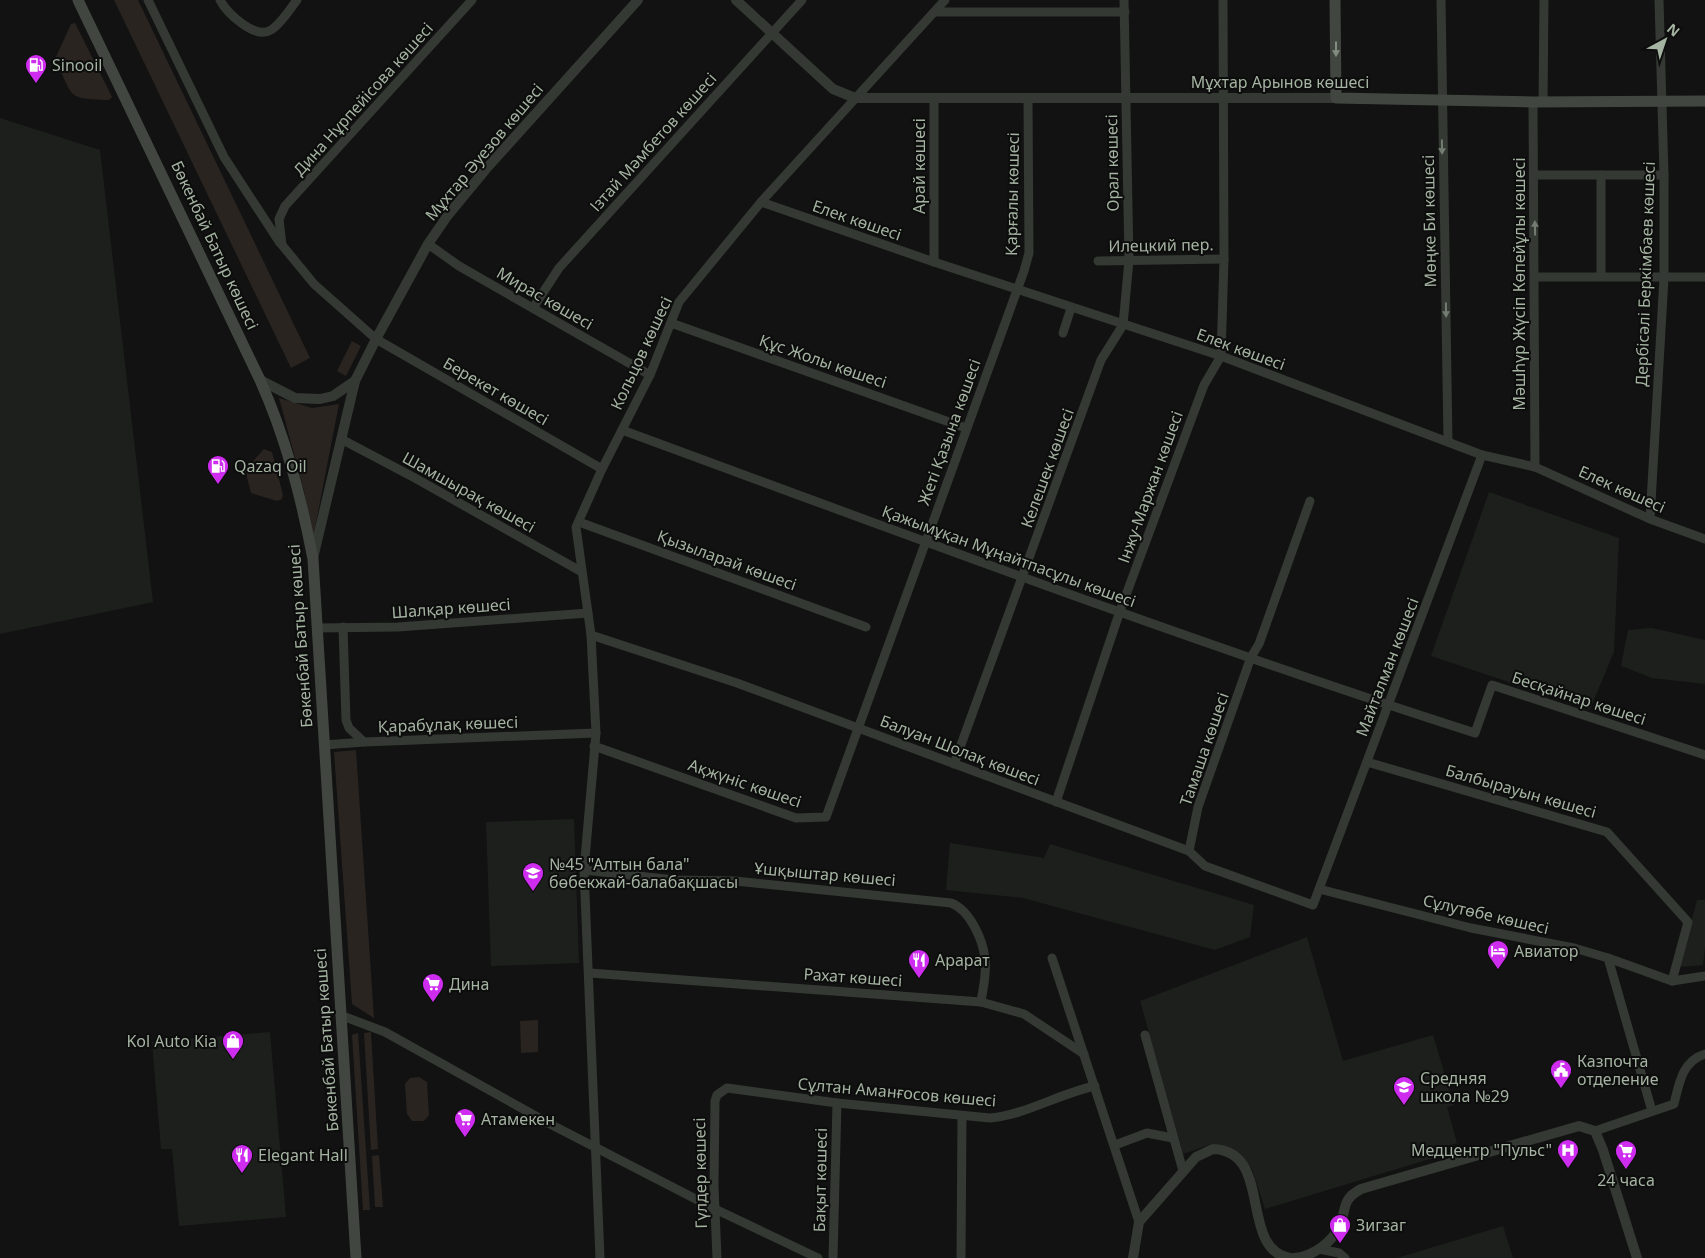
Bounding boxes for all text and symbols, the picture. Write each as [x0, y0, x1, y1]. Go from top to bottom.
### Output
north arrow [1640, 15, 1690, 65]
street label: Дина Нұрпейісова көшесі [288, 18, 438, 180]
text: N [1663, 19, 1684, 41]
one-way arrow [1332, 41, 1340, 57]
fuel station icon: Sinooil [24, 53, 48, 84]
place label: Sinooil [52, 54, 102, 76]
street label: Ізтай Мәмбетов көшесі [585, 68, 721, 216]
street label: Мұхтар Арынов көшесі [1191, 71, 1369, 93]
street label: Мұхтар Әуезов көшесі [420, 79, 548, 225]
street label: Орал көшесі [1100, 114, 1124, 212]
street label: Арай көшесі [908, 118, 930, 214]
street label: Қарғалы көшесі [1000, 132, 1024, 256]
one-way arrow [1439, 140, 1447, 156]
street label: Мөңке Би көшесі [1417, 154, 1441, 288]
street label: Бөкенбай Батыр көшесі [166, 157, 264, 333]
street label: Мәшһүр Жүсіп Көпейұлы көшесі [1508, 157, 1530, 411]
street label: Дербісәлі Беркімбаев көшесі [1630, 161, 1660, 387]
street label: Елек көшесі [810, 194, 904, 246]
one-way arrow [1531, 220, 1539, 236]
street label: Илецкий пер. [1108, 233, 1214, 257]
street label: Мирас көшесі [493, 261, 597, 335]
street label: Кольцов көшесі [605, 293, 677, 413]
one-way arrow [1442, 302, 1450, 318]
street label: Елек көшесі [1194, 323, 1288, 375]
street label: Құс Жолы көшесі [756, 329, 890, 393]
street label: Берекет көшесі [439, 352, 553, 430]
street label: Жеті Қазына көшесі [912, 356, 986, 508]
street label: Келешек көшесі [1015, 405, 1079, 531]
street label: Інжу-Маржан көшесі [1112, 408, 1188, 566]
street label: Шамшырақ көшесі [399, 446, 539, 538]
fuel station icon: Qazaq Oil [206, 454, 230, 485]
place label: Qazaq Oil [234, 455, 307, 477]
street label: Елек көшесі [1575, 460, 1669, 518]
street label: Қажымұқан Мұңайтпасұлы көшесі [879, 500, 1139, 612]
street label: Қызыларай көшесі [654, 525, 800, 595]
street label: Бөкенбай Батыр көшесі [283, 544, 317, 728]
street label: Шалқар көшесі [391, 593, 511, 623]
street label: Майталман көшесі [1350, 594, 1424, 740]
street label: Бесқайнар көшесі [1509, 666, 1649, 730]
street label: Тамаша көшесі [1174, 689, 1234, 809]
street label: Балуан Шолақ көшесі [877, 709, 1043, 791]
street label: Қарабұлақ көшесі [378, 711, 518, 737]
street label: Ақжүніс көшесі [685, 753, 805, 813]
street label: Балбырауын көшесі [1443, 759, 1599, 823]
place label: №45 "Алтын бала" бөбекжай-балабақшасы [549, 853, 738, 893]
street label: Ұшқыштар көшесі [753, 857, 897, 891]
school or university icon: №45 "Алтын бала" бөбекжай-балабақшасы [521, 861, 545, 892]
street label: Сұлутөбе көшесі [1421, 889, 1551, 939]
hotel icon: Авиатор [1486, 939, 1510, 970]
place label: Авиатор [1514, 940, 1578, 962]
street label: Бөкенбай Батыр көшесі [309, 948, 343, 1132]
restaurant icon: Арарат [907, 948, 931, 979]
place label: Арарат [935, 949, 990, 971]
street label: Рахат көшесі [803, 963, 903, 991]
supermarket icon: Дина [421, 972, 445, 1003]
place label: Дина [449, 973, 489, 995]
shop icon: Kol Auto Kia [221, 1029, 245, 1060]
place label: Kol Auto Kia [126, 1030, 217, 1052]
place label: Казпочта отделение [1577, 1050, 1659, 1090]
public building icon: Казпочта отделение [1549, 1058, 1573, 1089]
place label: Средняя школа №29 [1420, 1067, 1509, 1107]
street label: Сұлтан Аманғосов көшесі [797, 1072, 997, 1112]
school or university icon: Средняя школа №29 [1392, 1075, 1416, 1106]
supermarket icon: Атамекен [453, 1107, 477, 1138]
place label: Атамекен [481, 1108, 555, 1130]
street label: Гүлдер көшесі [688, 1117, 712, 1229]
street label: Бақыт көшесі [808, 1128, 832, 1232]
hospital icon: Медцентр "Пульс" [1556, 1138, 1580, 1169]
place label: Медцентр "Пульс" [1411, 1139, 1552, 1161]
supermarket icon: 24 часа [1614, 1139, 1638, 1170]
restaurant icon: Elegant Hall [230, 1143, 254, 1174]
place label: Elegant Hall [258, 1144, 348, 1166]
place label: 24 часа [1597, 1169, 1655, 1191]
shop icon: Зигзаг [1328, 1213, 1352, 1244]
place label: Зигзаг [1356, 1214, 1406, 1236]

